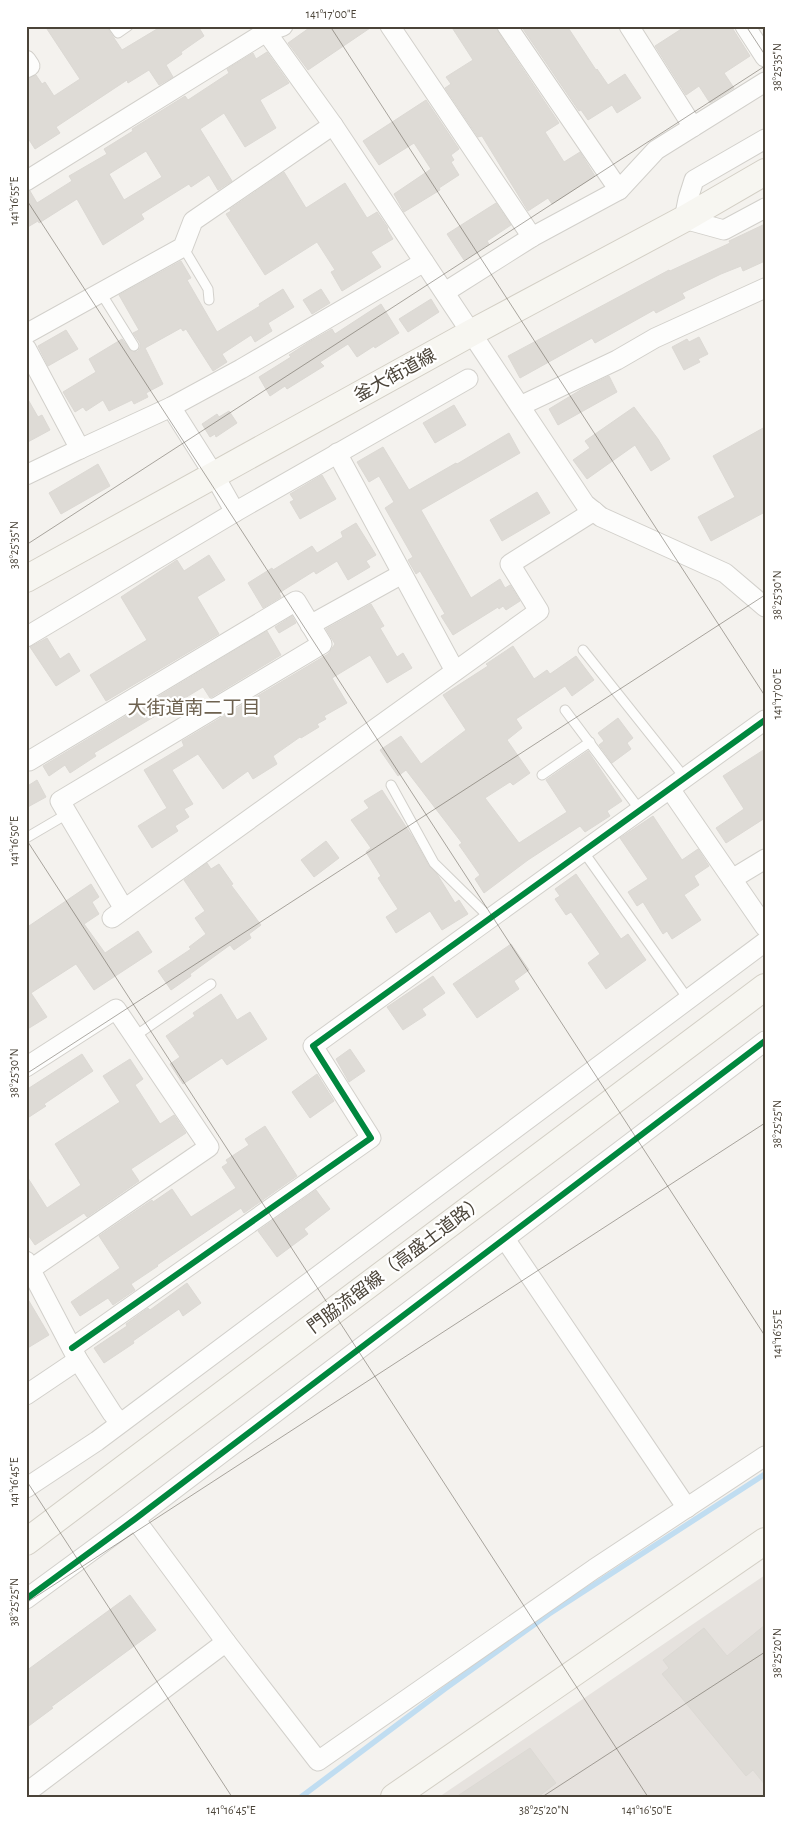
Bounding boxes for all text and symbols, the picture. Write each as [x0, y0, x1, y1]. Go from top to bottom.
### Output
text: 141°17'00"E [306, 8, 356, 20]
text: 38°25'35"N [771, 43, 783, 91]
text: 141°16'55"E [8, 177, 20, 225]
street label: 釜大街道線 [351, 344, 439, 406]
text: 38°25'35"N [8, 521, 20, 569]
text: 38°25'30"N [771, 570, 783, 620]
text: 141°17'00"E [771, 669, 783, 719]
district label: 大街道南二丁目 [127, 698, 261, 718]
text: 141°16'50"E [8, 816, 20, 866]
text: 38°25'30"N [8, 1048, 20, 1098]
text: 38°25'25"N [771, 1100, 783, 1148]
street label: 門脇流留線（高盛土道路） [304, 1191, 488, 1337]
text: 141°16'55"E [771, 1310, 783, 1358]
text: 141°16'45"E [8, 1457, 20, 1507]
text: 38°25'25"N [8, 1578, 20, 1626]
text: 38°25'20"N [771, 1628, 783, 1678]
text: 141°16'45"E [206, 1804, 256, 1816]
text: 38°25'20"N [519, 1804, 569, 1816]
text: 141°16'50"E [622, 1804, 672, 1816]

